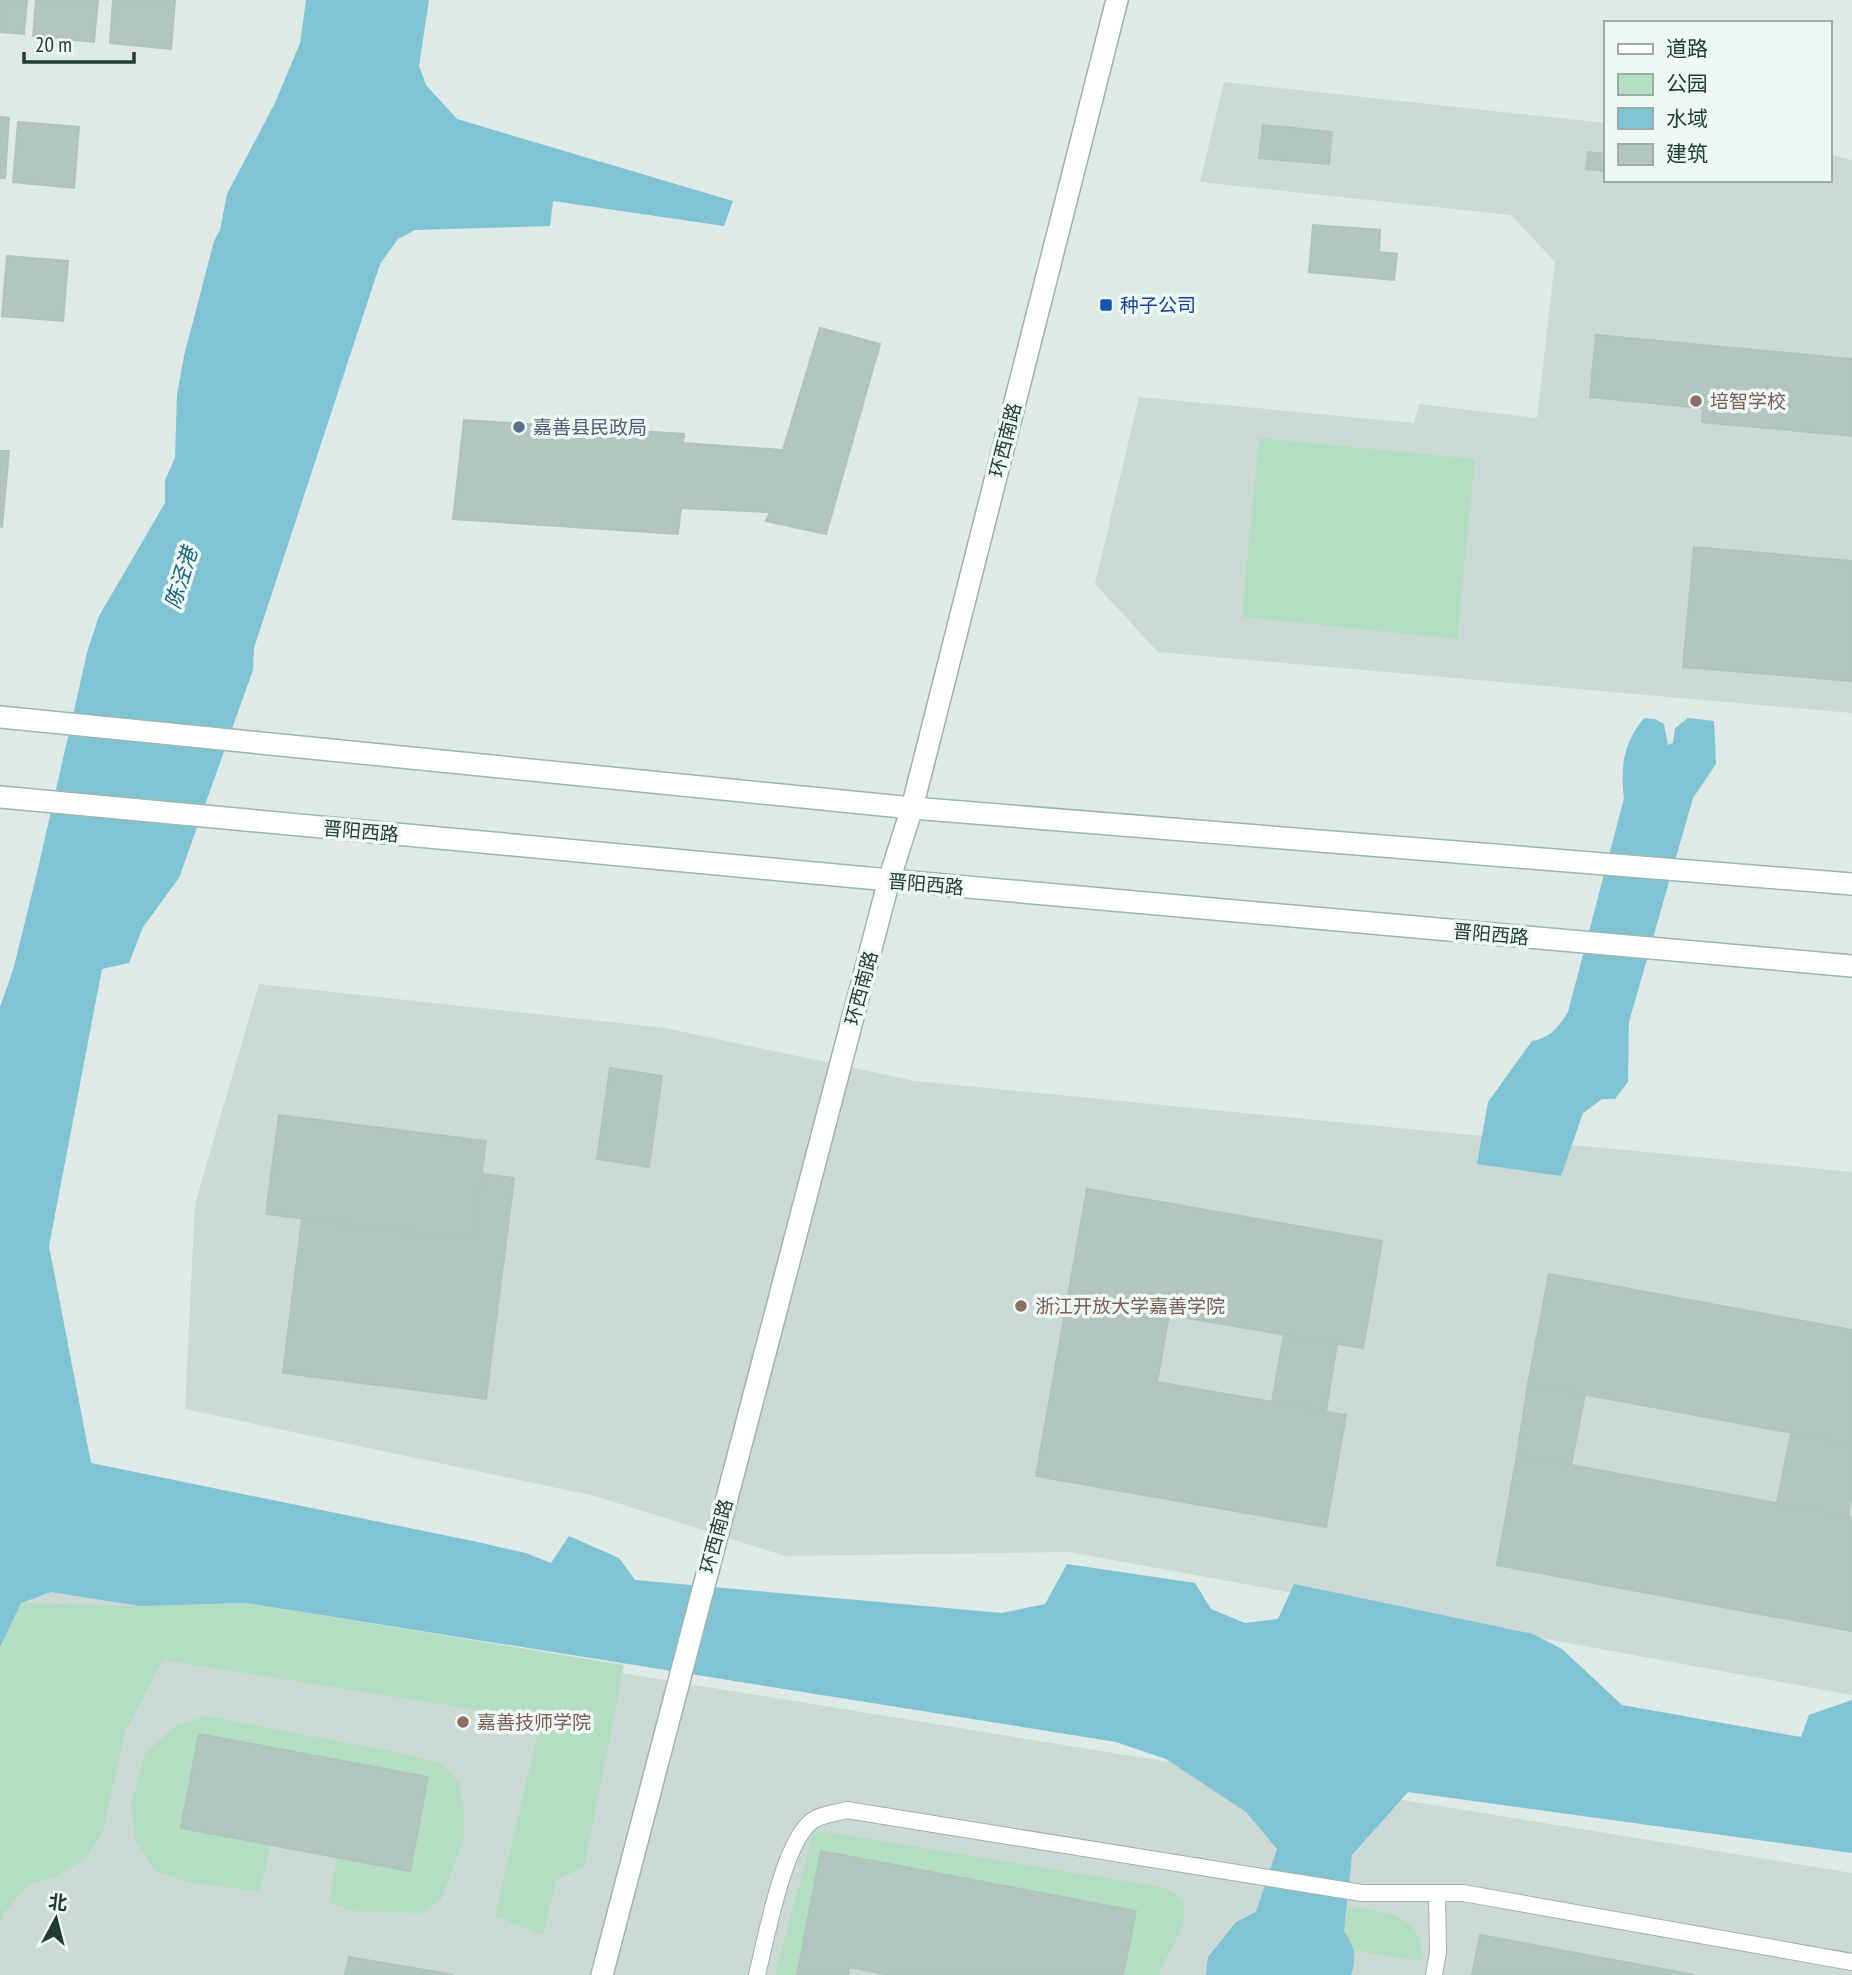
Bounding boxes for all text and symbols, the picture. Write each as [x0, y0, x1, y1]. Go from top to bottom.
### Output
scale bar [24, 21, 135, 65]
legend [1604, 21, 1831, 182]
text: 20 m [35, 31, 72, 58]
text: 道路 [1666, 35, 1708, 62]
text: 公园 [1666, 70, 1708, 97]
text: 水域 [1666, 105, 1708, 132]
text: 建筑 [1666, 140, 1708, 167]
place label: 种子公司 [1120, 293, 1196, 317]
marker: 种子公司 [1098, 297, 1114, 313]
place label: 培智学校 [1710, 389, 1786, 413]
marker: 培智学校 [1688, 393, 1704, 409]
street label: 环西南路 [984, 400, 1026, 480]
place label: 嘉善县民政局 [533, 415, 647, 439]
marker: 嘉善县民政局 [511, 419, 527, 435]
water label: 陈泾港 [159, 541, 204, 612]
street label: 晋阳西路 [322, 816, 400, 846]
street label: 晋阳西路 [887, 869, 965, 899]
street label: 晋阳西路 [1452, 919, 1530, 949]
street label: 环西南路 [840, 948, 882, 1028]
place label: 浙江开放大学嘉善学院 [1035, 1294, 1225, 1318]
marker: 浙江开放大学嘉善学院 [1013, 1298, 1029, 1314]
street label: 环西南路 [695, 1496, 737, 1576]
place label: 嘉善技师学院 [477, 1710, 591, 1734]
marker: 嘉善技师学院 [455, 1714, 471, 1730]
north arrow [21, 1884, 91, 1954]
text: 北 [47, 1889, 69, 1915]

